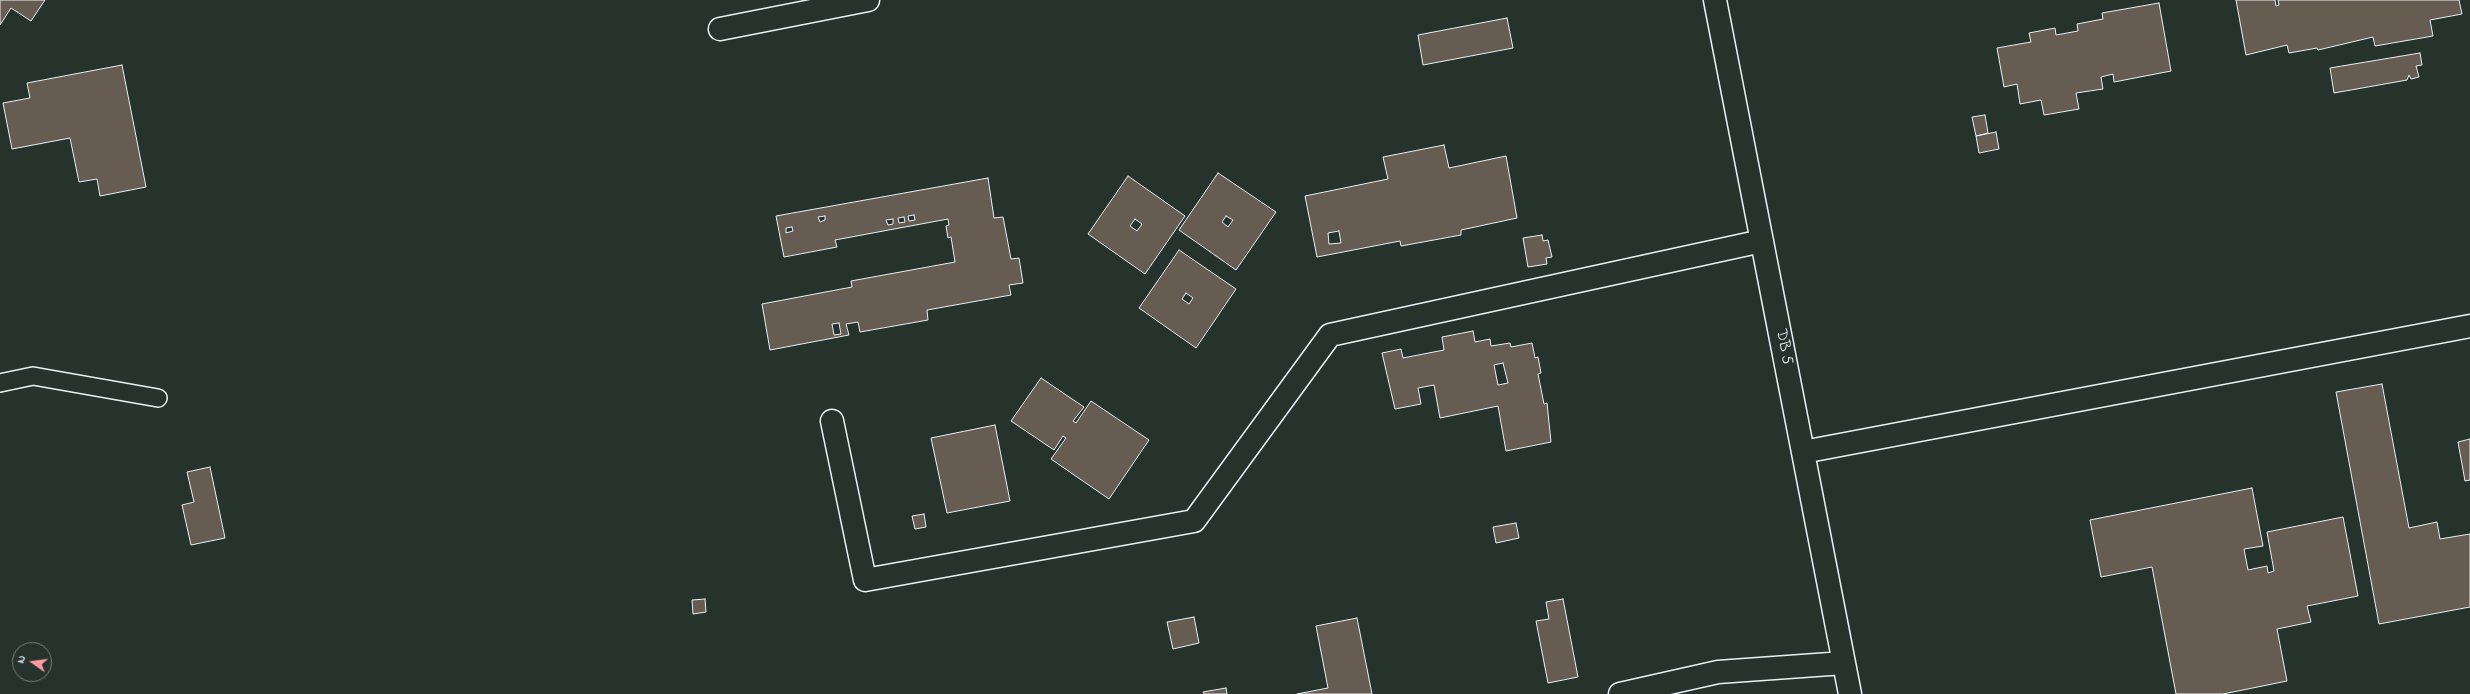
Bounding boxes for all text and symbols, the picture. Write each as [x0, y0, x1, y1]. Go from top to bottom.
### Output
street label: DB 5 [1770, 328, 1796, 366]
north arrow [12, 642, 52, 682]
text: N [13, 654, 30, 665]

